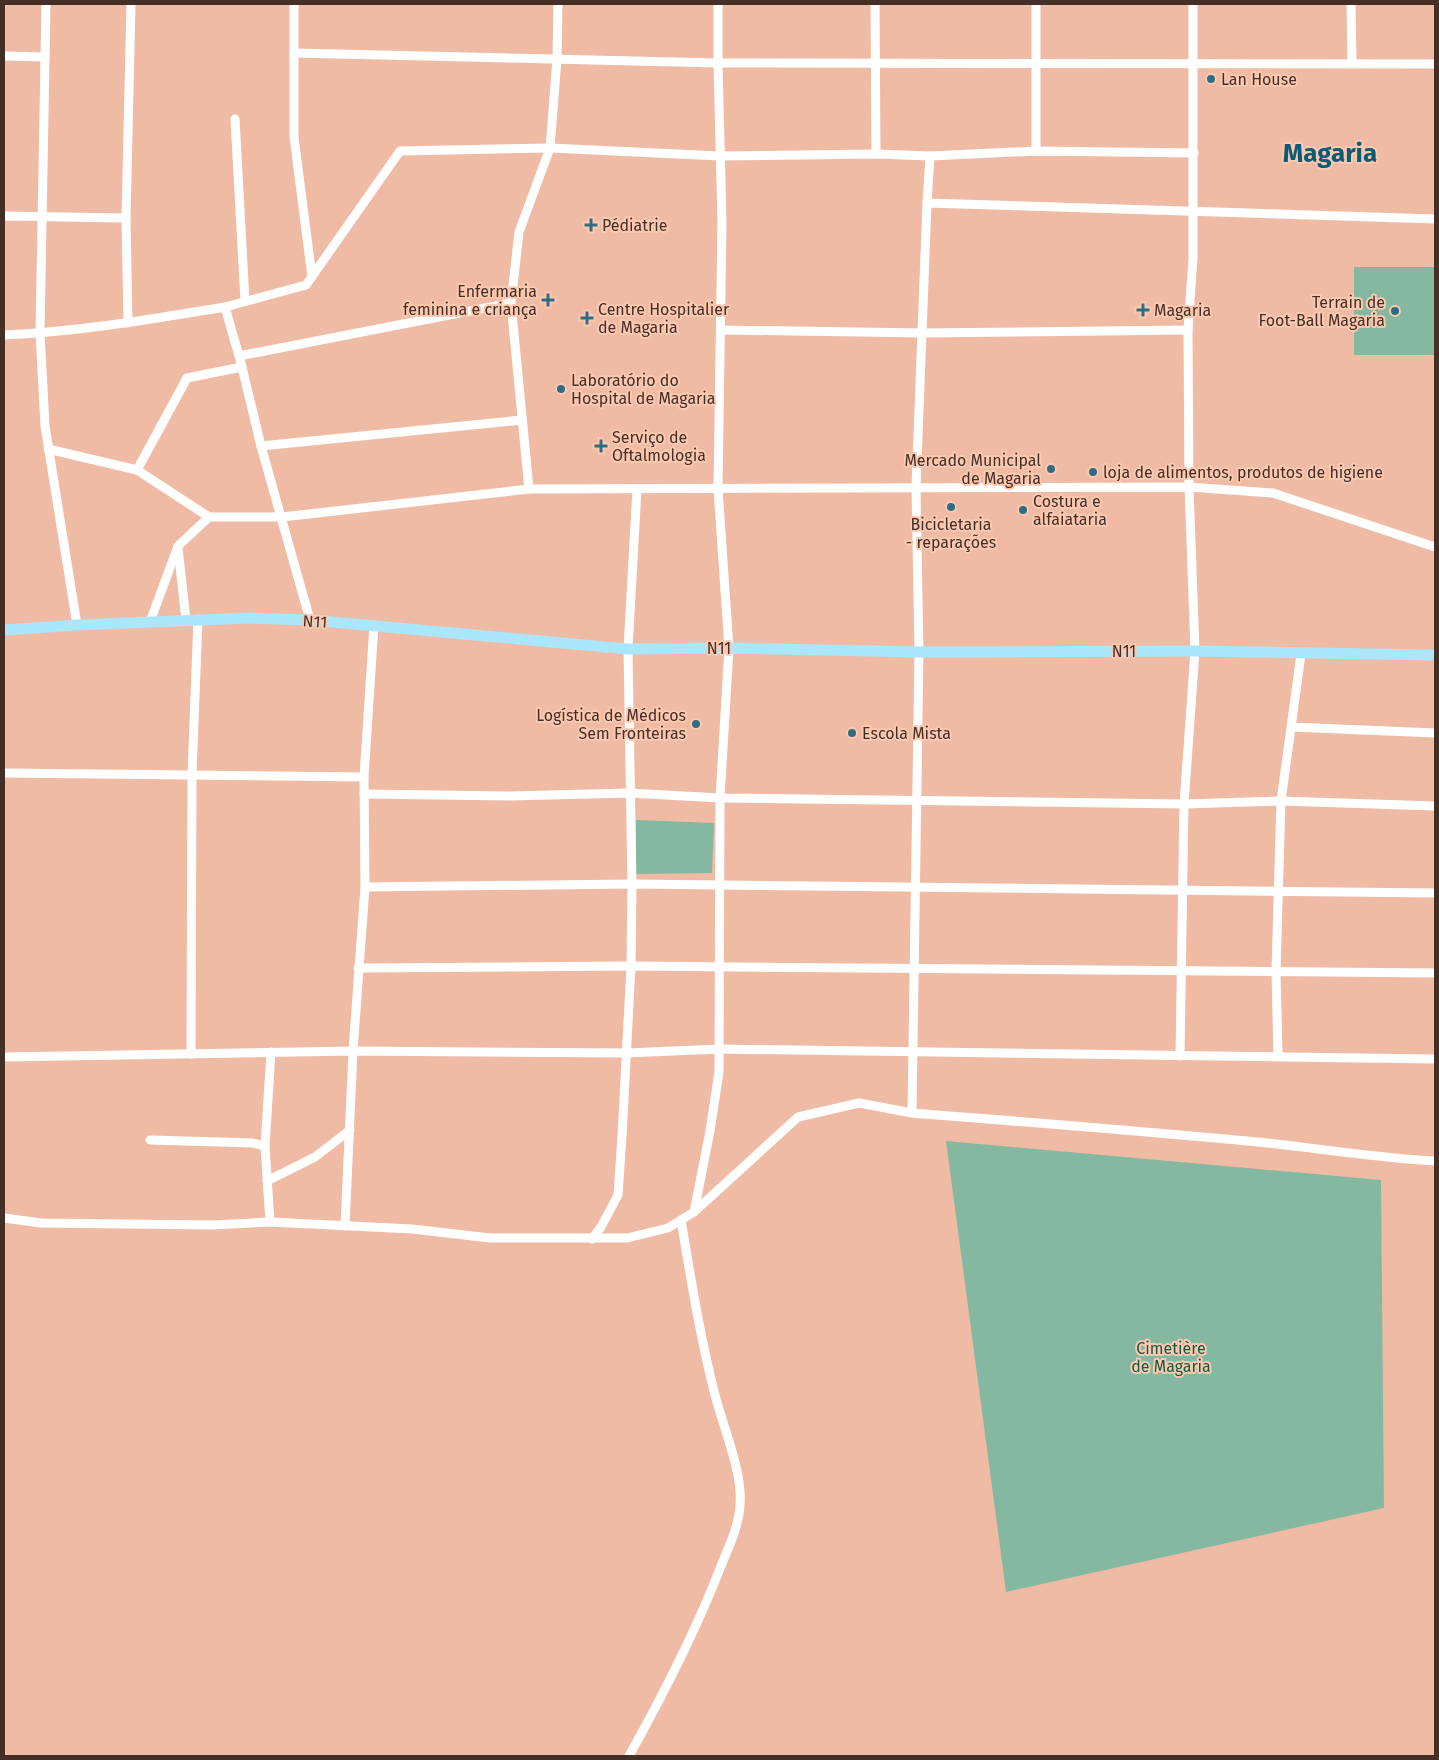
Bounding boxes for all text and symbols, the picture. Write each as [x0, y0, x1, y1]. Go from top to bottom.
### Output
place label: Lan House [1221, 70, 1297, 89]
marker: Lan House [1205, 73, 1217, 85]
district label: Magaria [1283, 138, 1377, 169]
place label: Pédiatrie [602, 216, 668, 235]
marker: Pédiatrie [584, 218, 598, 232]
place label: Enfermaria feminina e criança [403, 282, 537, 320]
marker: Enfermaria feminina e criança [541, 293, 555, 307]
place label: Terrain de Foot-Ball Magaria [1258, 293, 1385, 330]
place label: Centre Hospitalier de Magaria [598, 300, 730, 337]
place label: Magaria [1154, 301, 1211, 320]
marker: Magaria [1136, 303, 1150, 317]
marker: Terrain de Foot-Ball Magaria [1389, 305, 1401, 317]
marker: Centre Hospitalier de Magaria [580, 311, 594, 325]
place label: Laboratório do Hospital de Magaria [571, 371, 715, 408]
marker: Laboratório do Hospital de Magaria [555, 383, 567, 395]
place label: Serviço de Oftalmologia [612, 428, 706, 465]
marker: Serviço de Oftalmologia [594, 439, 608, 453]
place label: Mercado Municipal de Magaria [904, 451, 1041, 488]
marker: Mercado Municipal de Magaria [1045, 463, 1057, 475]
place label: loja de alimentos, produtos de higiene [1103, 463, 1383, 482]
marker: loja de alimentos, produtos de higiene [1087, 466, 1099, 478]
place label: Costura e alfaiataria [1033, 492, 1107, 529]
marker: Bicicletaria - reparações [945, 501, 957, 513]
marker: Costura e alfaiataria [1017, 504, 1029, 516]
place label: Bicicletaria - reparações [906, 515, 996, 553]
street label: N11 [302, 611, 328, 632]
street label: N11 [707, 639, 731, 658]
street label: N11 [1112, 642, 1136, 661]
place label: Logística de Médicos Sem Fronteiras [536, 706, 686, 743]
marker: Logística de Médicos Sem Fronteiras [690, 718, 702, 730]
place label: Escola Mista [862, 724, 951, 743]
marker: Escola Mista [846, 727, 858, 739]
park label: Cimetière de Magaria [1131, 1339, 1211, 1376]

